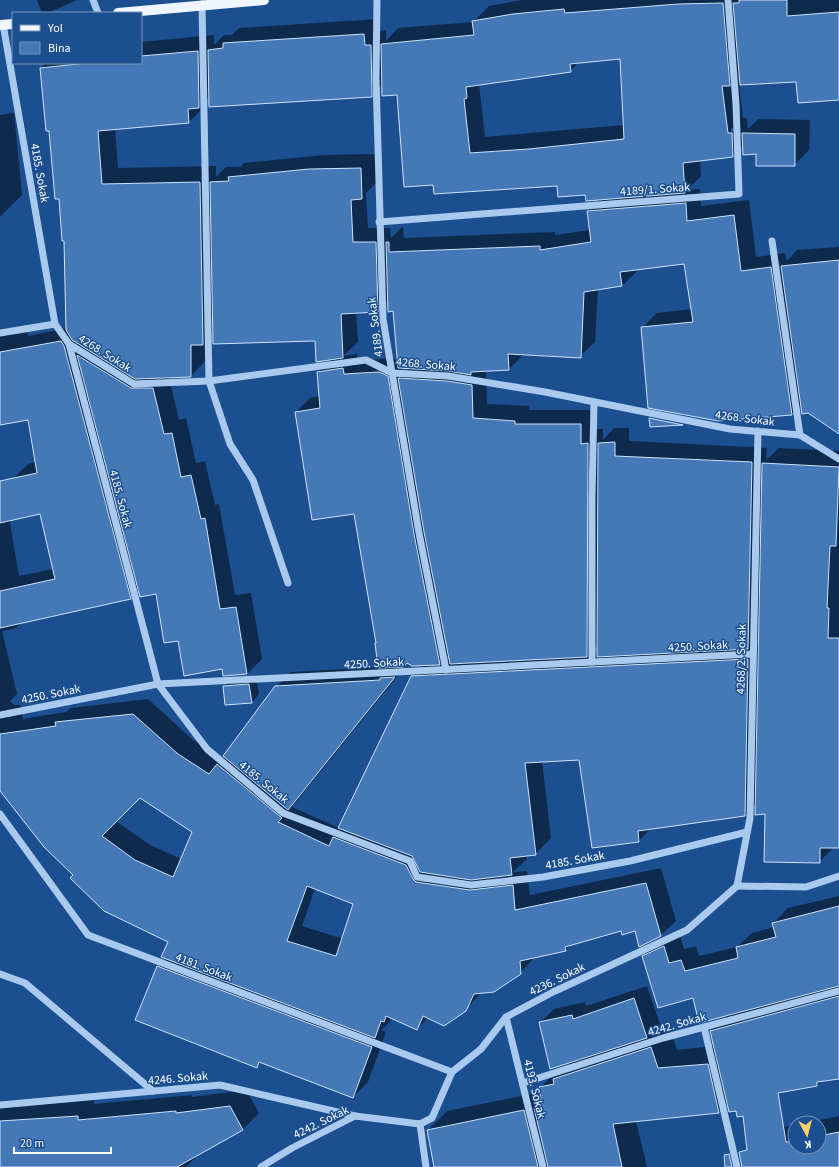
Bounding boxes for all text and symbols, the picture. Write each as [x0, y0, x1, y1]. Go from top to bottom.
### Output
legend [12, 12, 142, 64]
text: Yol [47, 20, 63, 37]
text: Bina [48, 40, 71, 57]
street label: 4185. Sokak [26, 142, 53, 204]
street label: 4189/1. Sokak [619, 179, 691, 200]
street label: 4189. Sokak [363, 296, 388, 358]
street label: 4268. Sokak [75, 330, 135, 377]
street label: 4268. Sokak [395, 353, 457, 376]
street label: 4268. Sokak [714, 406, 776, 431]
street label: 4185. Sokak [105, 468, 137, 530]
street label: 4268/2. Sokak [732, 624, 751, 694]
street label: 4250. Sokak [668, 636, 728, 657]
street label: 4250. Sokak [344, 653, 404, 674]
street label: 4250. Sokak [20, 680, 82, 709]
street label: 4185. Sokak [235, 757, 292, 808]
street label: 4185. Sokak [544, 847, 606, 874]
street label: 4181. Sokak [173, 949, 235, 986]
street label: 4236. Sokak [527, 959, 588, 1000]
street label: 4242. Sokak [646, 1008, 708, 1041]
street label: 4193. Sokak [519, 1058, 550, 1120]
street label: 4246. Sokak [147, 1067, 209, 1090]
street label: 4242. Sokak [291, 1102, 352, 1143]
north arrow [787, 1115, 827, 1155]
scale bar [14, 1129, 111, 1155]
text: 20 m [20, 1135, 44, 1152]
text: K [804, 1137, 812, 1152]

